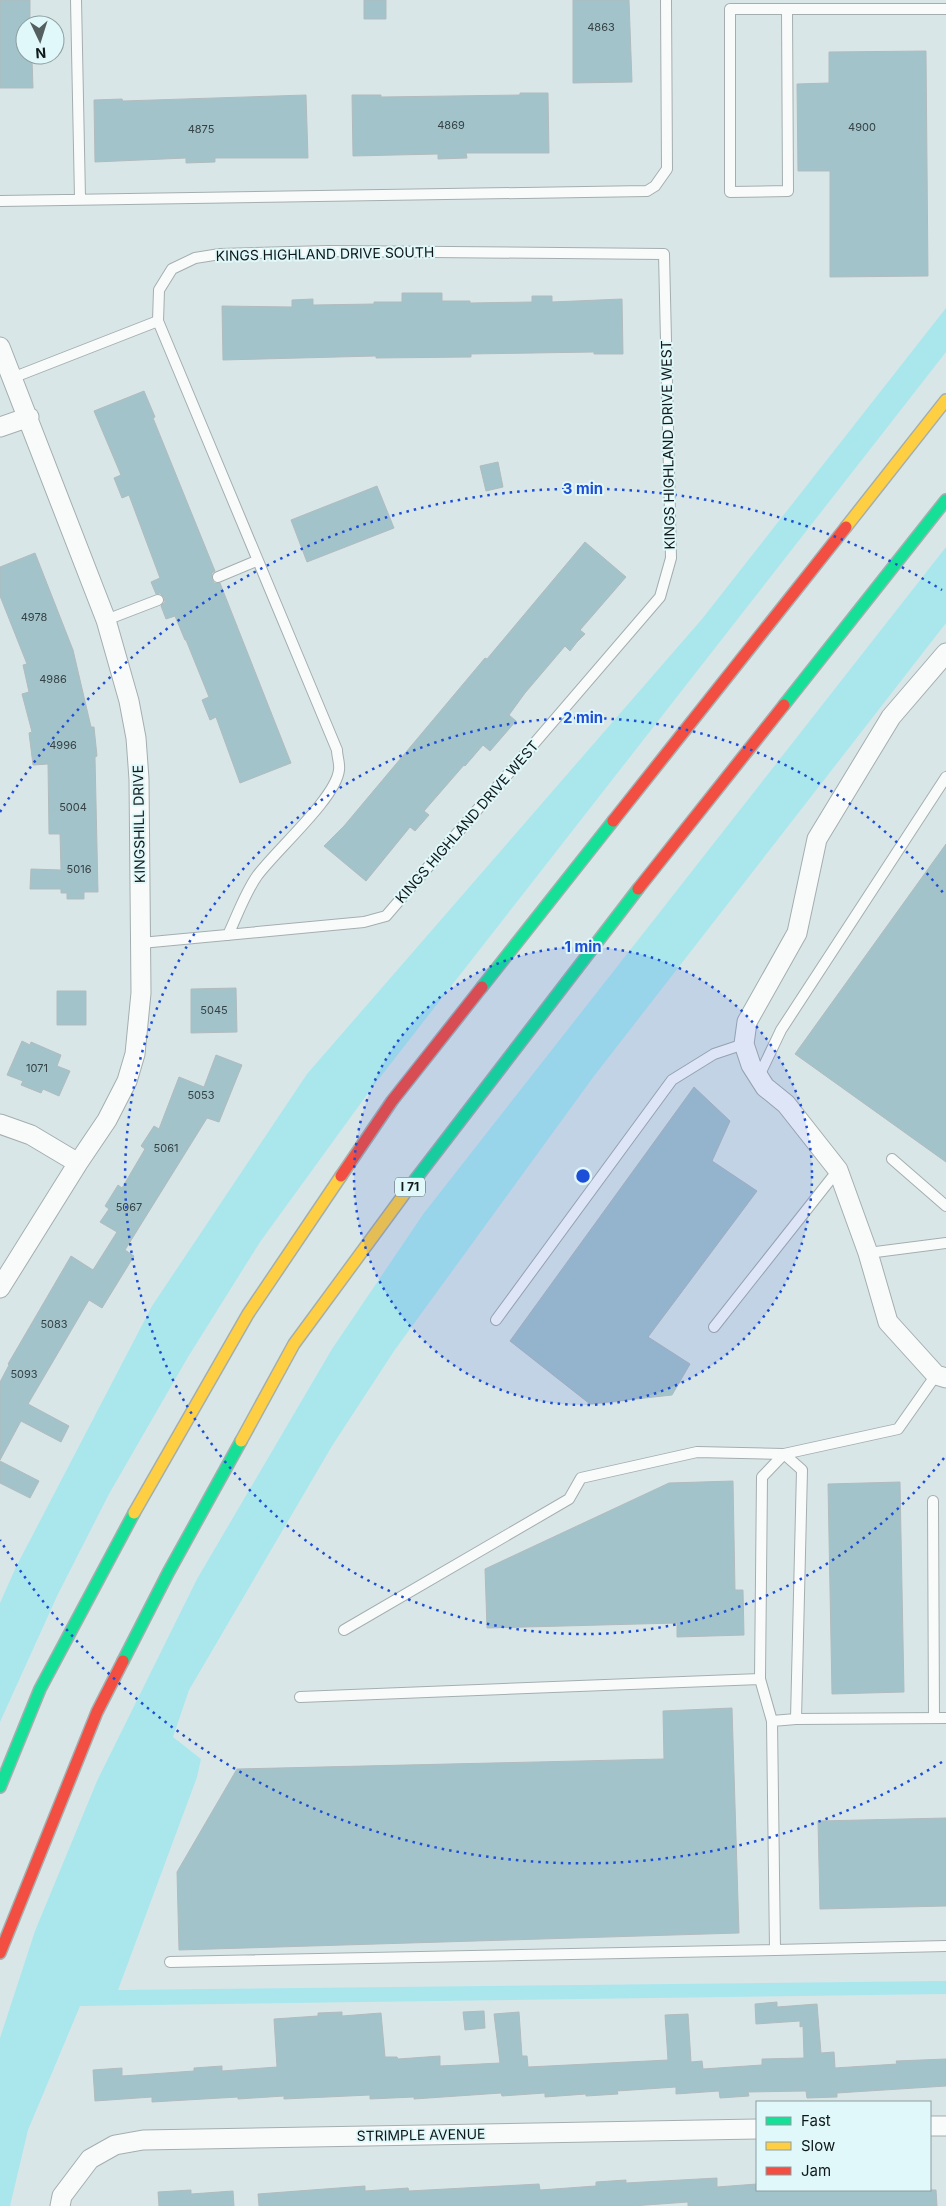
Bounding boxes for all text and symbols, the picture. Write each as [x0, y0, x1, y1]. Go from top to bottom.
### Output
north arrow [15, 15, 65, 65]
house number: 4863 [587, 20, 615, 34]
text: N [35, 45, 47, 62]
house number: 4869 [437, 118, 465, 132]
house number: 4900 [848, 120, 876, 134]
house number: 4875 [188, 122, 215, 136]
street label: KINGS HIGHLAND DRIVE SOUTH [216, 243, 434, 264]
street label: KINGS HIGHLAND DRIVE WEST [657, 340, 678, 550]
text: 3 min [563, 479, 603, 498]
house number: 4978 [21, 610, 47, 624]
house number: 4986 [39, 672, 67, 686]
text: 2 min [563, 708, 603, 727]
street label: KINGS HIGHLAND DRIVE WEST [392, 737, 542, 906]
house number: 4996 [49, 738, 77, 752]
street label: KINGSHILL DRIVE [129, 765, 148, 883]
house number: 5004 [59, 800, 87, 814]
house number: 5016 [67, 862, 92, 876]
text: 1 min [564, 937, 602, 956]
house number: 5045 [200, 1003, 228, 1017]
house number: 1071 [26, 1061, 48, 1075]
house number: 5053 [187, 1088, 215, 1102]
house number: 5061 [154, 1141, 178, 1155]
centre of rings [574, 1167, 592, 1185]
road number: I 71 [395, 1178, 425, 1196]
house number: 5067 [116, 1200, 142, 1214]
house number: 5083 [40, 1317, 68, 1331]
house number: 5093 [10, 1367, 38, 1381]
legend [756, 2101, 931, 2191]
text: Fast [801, 2111, 831, 2130]
street label: STRIMPLE AVENUE [356, 2125, 486, 2144]
text: Slow [801, 2136, 835, 2155]
text: Jam [801, 2161, 831, 2180]

